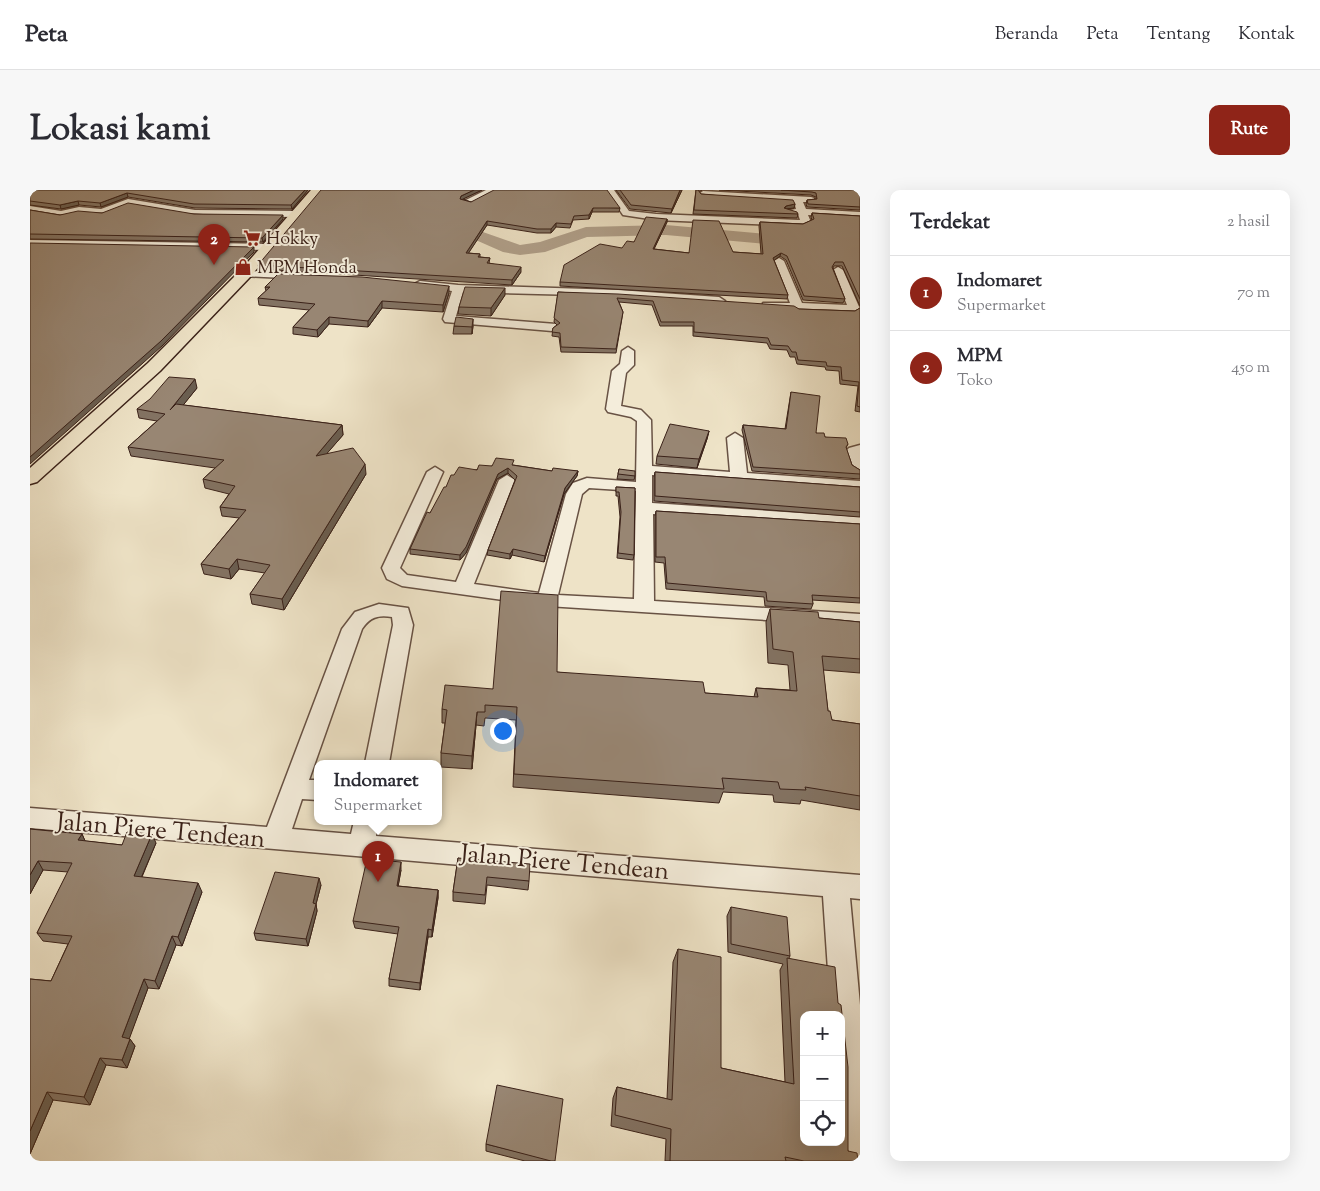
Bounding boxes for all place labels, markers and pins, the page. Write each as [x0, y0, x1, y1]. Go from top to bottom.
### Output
pin: 2 [198, 224, 230, 265]
place label: Hokky [266, 227, 318, 253]
supermarket icon: Hokky [242, 228, 262, 248]
place label: MPM Honda [257, 256, 357, 282]
shop icon: MPM Honda [233, 257, 253, 277]
pin: 1 [362, 841, 394, 882]

